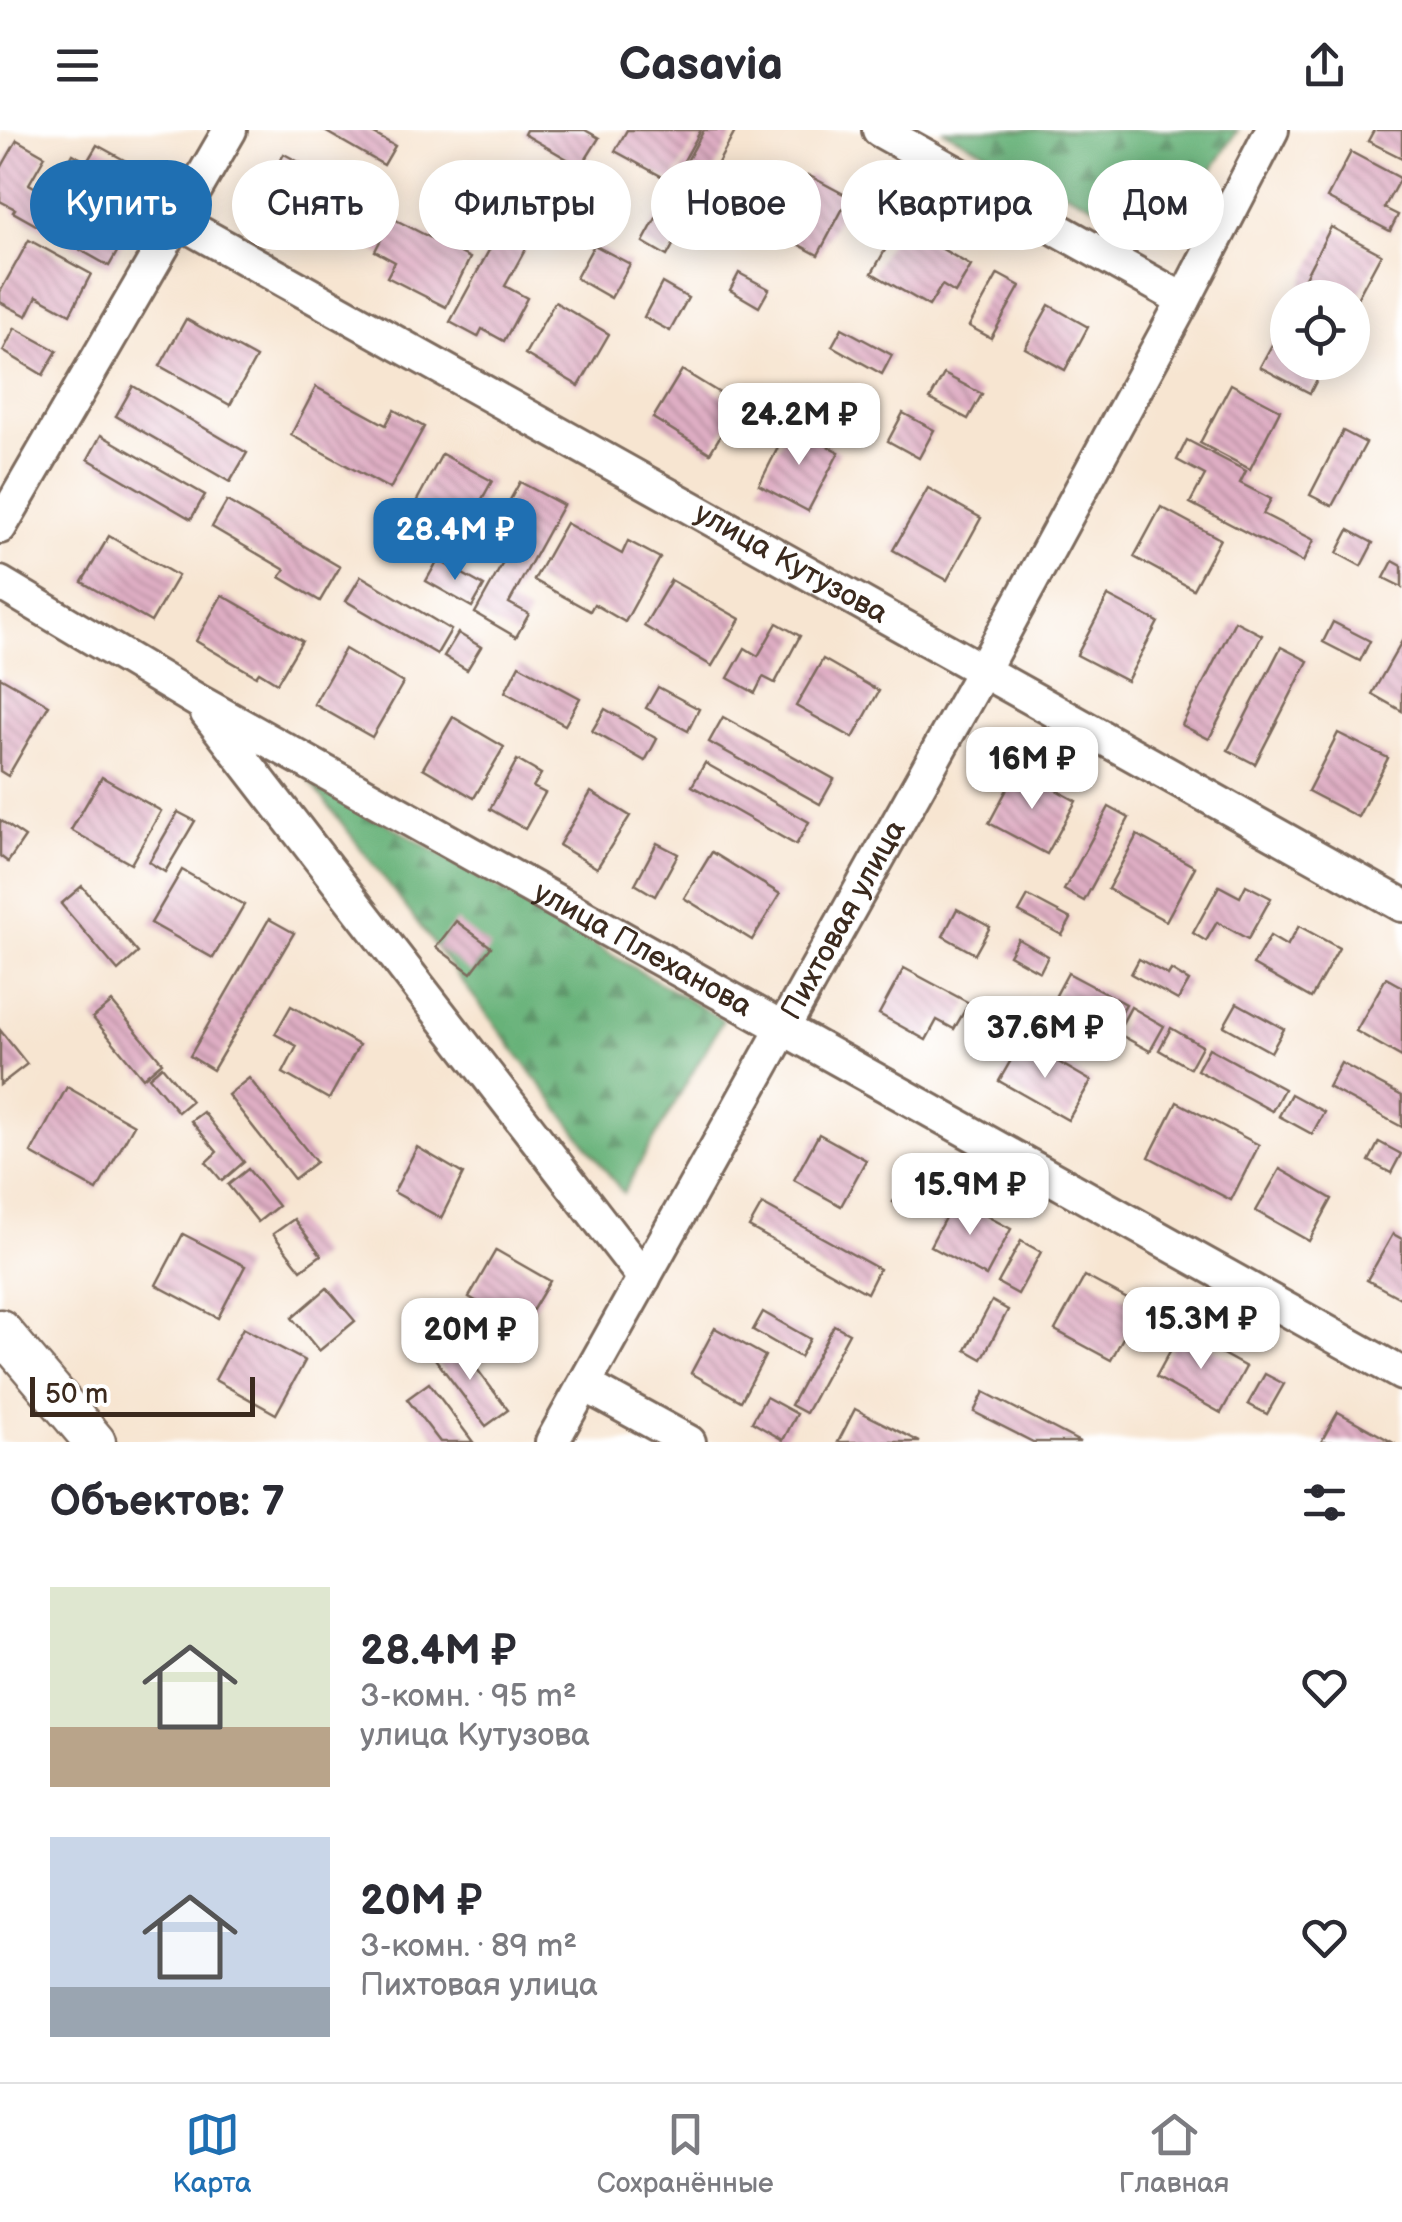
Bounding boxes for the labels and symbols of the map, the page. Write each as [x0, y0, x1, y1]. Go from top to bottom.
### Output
pin: 24.2M ₽ [707, 383, 891, 468]
street label: улица Кутузова [688, 495, 894, 632]
pin: 28.4M ₽ [363, 498, 547, 583]
pin: 16M ₽ [962, 727, 1102, 812]
street label: Пихтовая улица [773, 814, 914, 1026]
street label: улица Плеханова [527, 874, 758, 1025]
pin: 37.6M ₽ [953, 996, 1137, 1081]
pin: 15.9M ₽ [878, 1153, 1062, 1238]
pin: 15.3M ₽ [1109, 1287, 1293, 1372]
pin: 20M ₽ [400, 1298, 540, 1383]
scale bar [30, 1372, 255, 1416]

